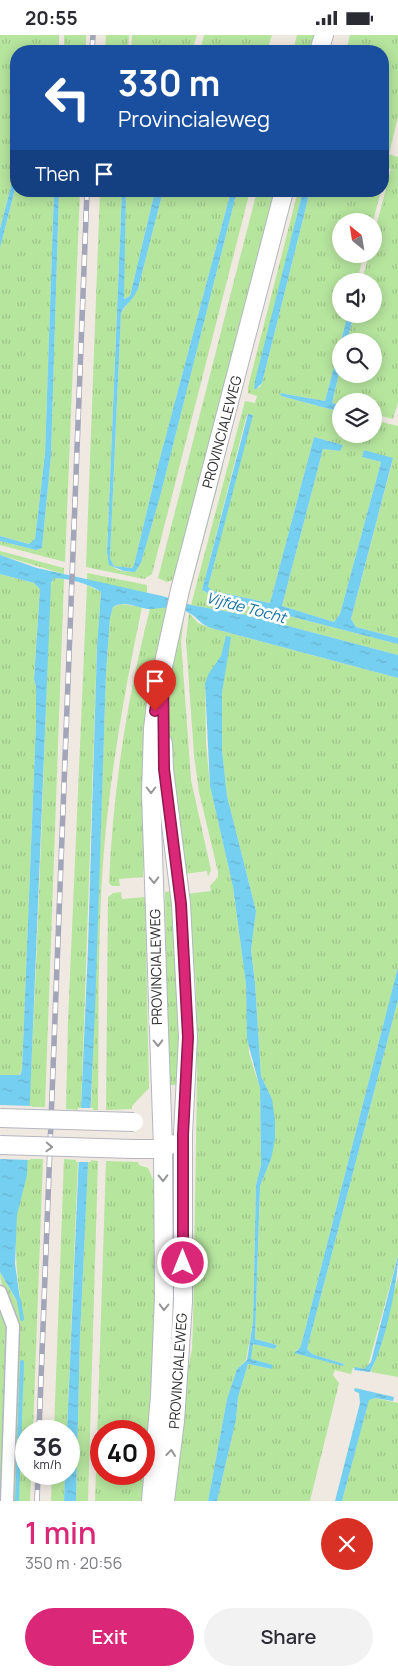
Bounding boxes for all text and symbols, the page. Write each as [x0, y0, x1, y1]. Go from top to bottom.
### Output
text: 20:55 [25, 5, 78, 31]
text: 330 m [118, 59, 220, 107]
icon: left [35, 65, 100, 130]
text: Provincialeweg [118, 104, 270, 134]
icon: arrive [90, 160, 118, 188]
text: Then [35, 161, 80, 187]
north arrow [332, 213, 382, 263]
map controls [332, 213, 382, 443]
button: sound [332, 273, 382, 323]
button: search [332, 333, 382, 383]
street label: PROVINCIALEWEG [197, 373, 246, 490]
button: layers [332, 393, 382, 443]
water label: Vijfde Tocht [204, 587, 290, 629]
pin [134, 660, 176, 711]
icon: arrive [141, 667, 169, 695]
one-way arrow [146, 787, 156, 795]
one-way arrow [149, 877, 160, 885]
street label: PROVINCIALEWEG [145, 909, 166, 1025]
one-way arrow [153, 1040, 163, 1047]
one-way arrow [45, 1141, 53, 1152]
one-way arrow [158, 1174, 168, 1182]
position arrow [156, 1236, 208, 1288]
one-way arrow [159, 1304, 169, 1311]
street label: PROVINCIALEWEG [164, 1312, 191, 1430]
speed limit sign: 40 [90, 1420, 155, 1485]
text: 36 [32, 1429, 63, 1464]
one-way arrow [165, 1448, 176, 1456]
text: km/h [34, 1456, 61, 1473]
text: 1 min [25, 1512, 97, 1553]
button: close [321, 1518, 373, 1570]
text: 350 m · 20:56 [25, 1552, 122, 1574]
button: Exit [25, 1608, 194, 1666]
button: Share [204, 1608, 373, 1666]

